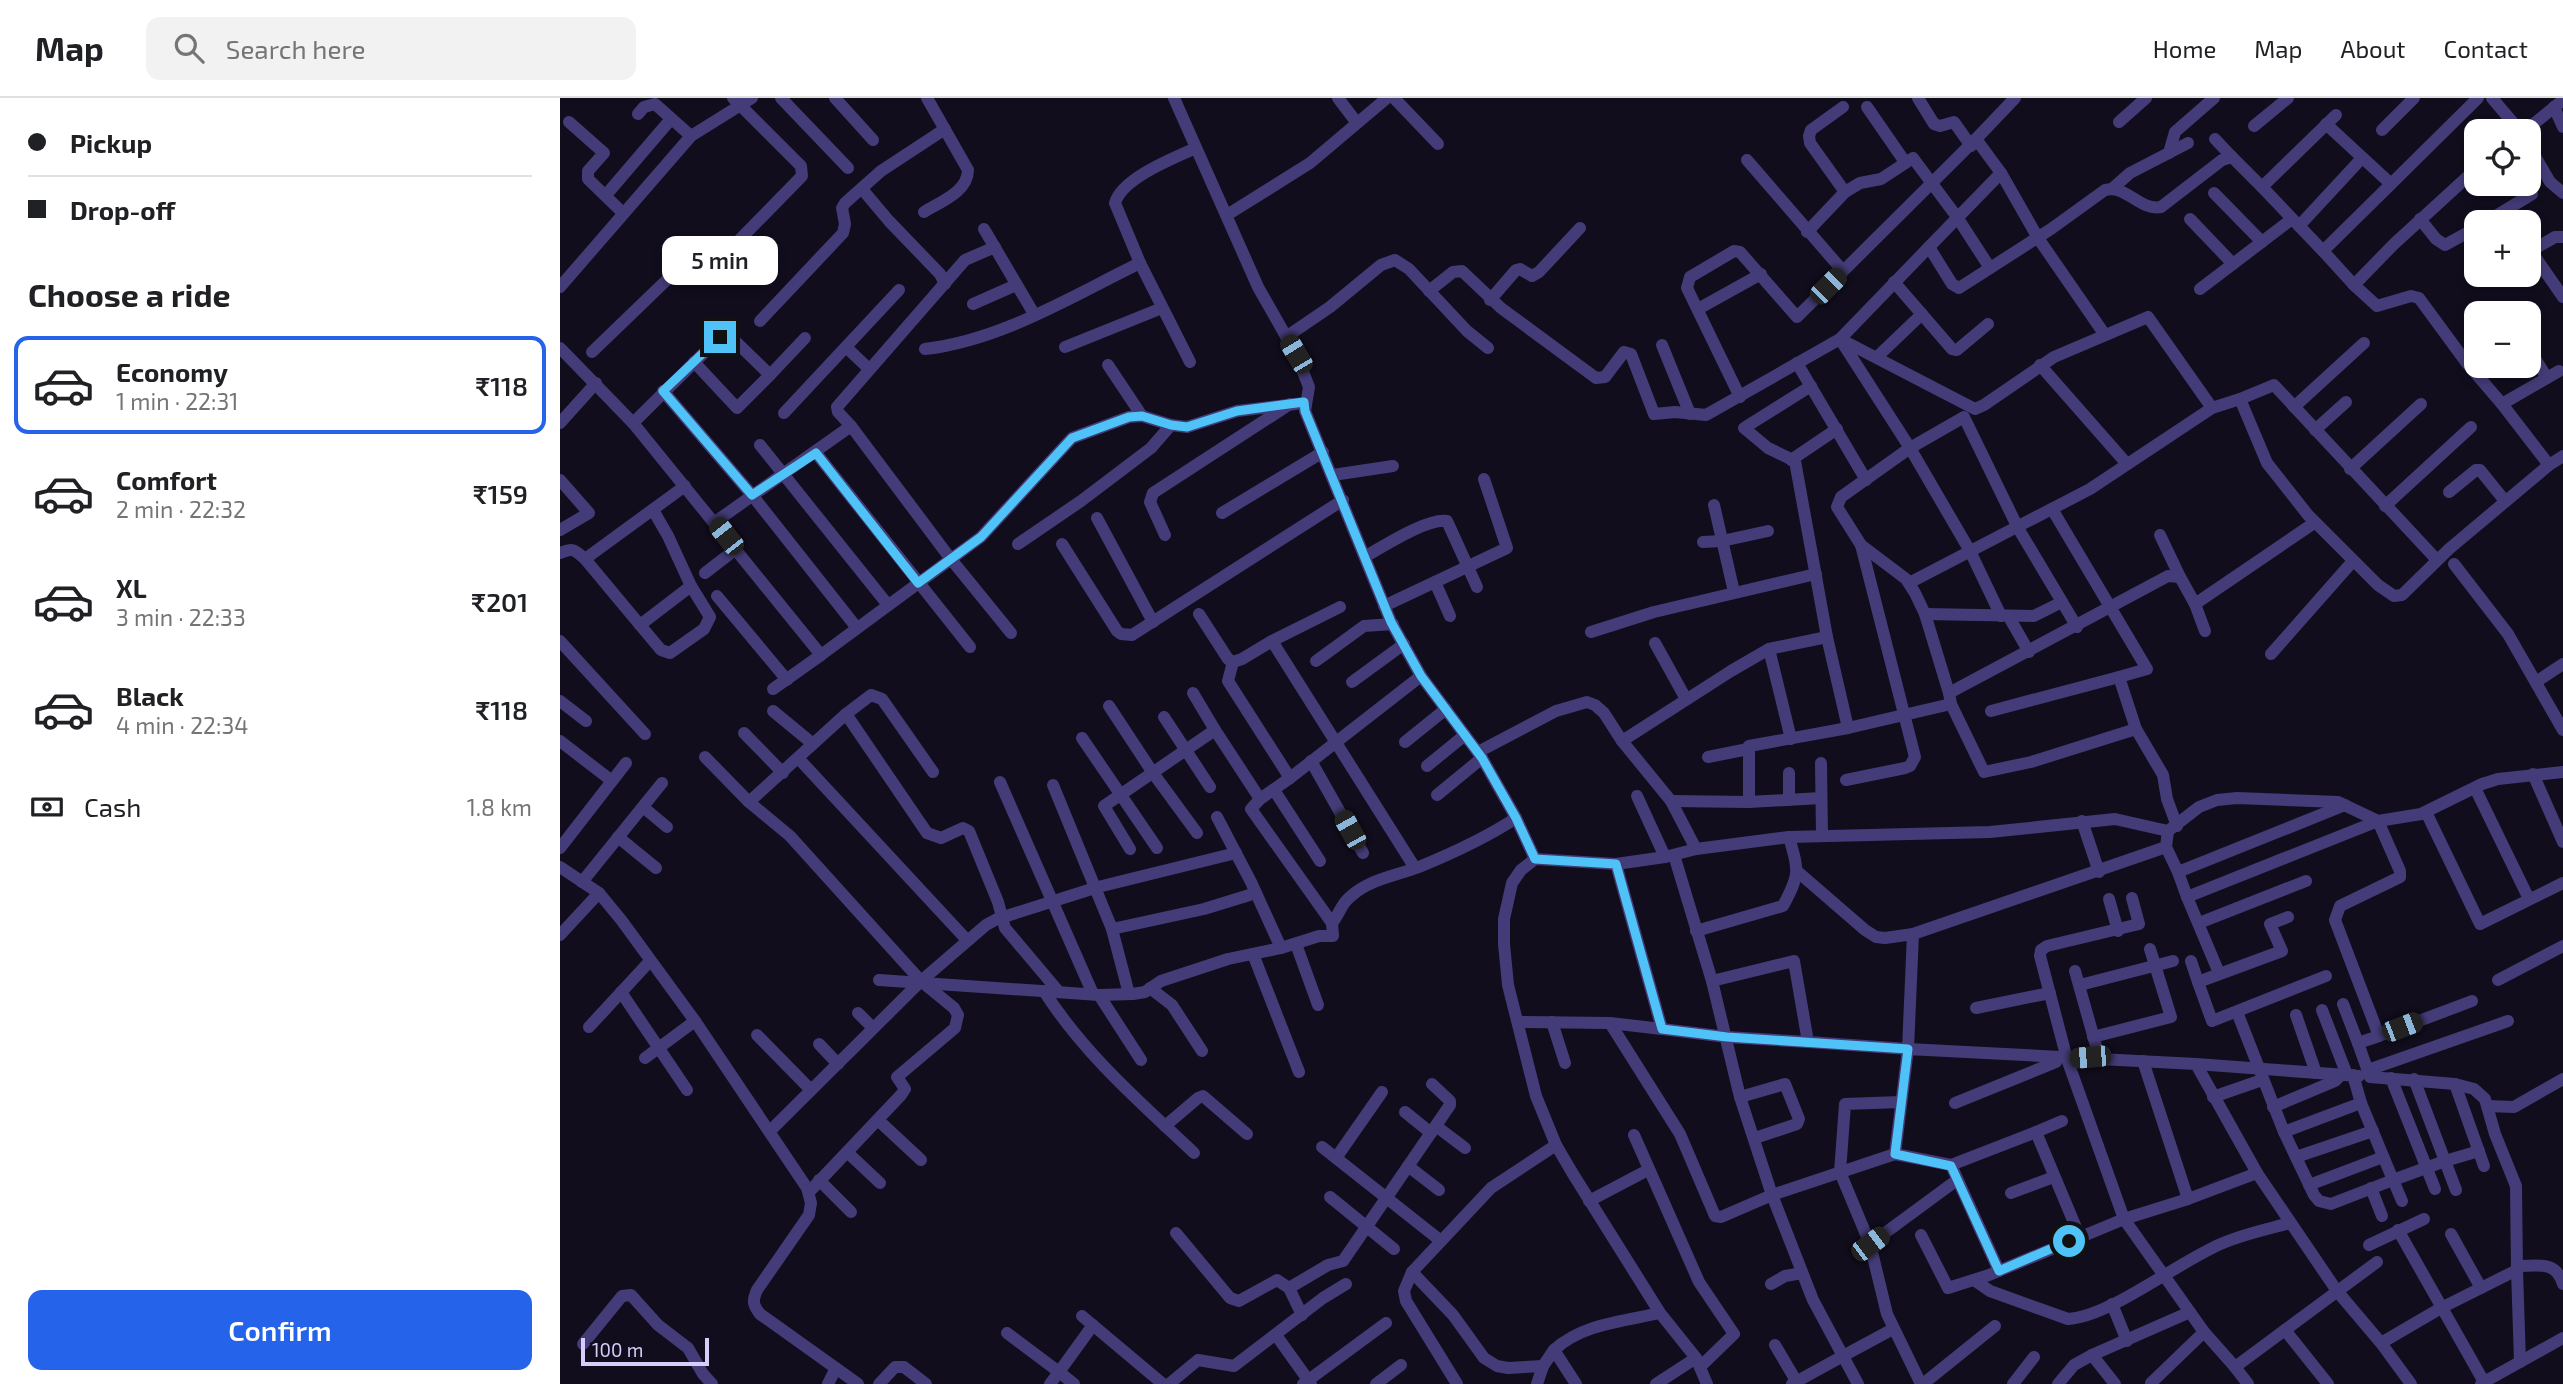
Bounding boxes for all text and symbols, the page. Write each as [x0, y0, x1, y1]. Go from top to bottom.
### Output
search box [146, 17, 636, 80]
text: Map [35, 28, 104, 68]
icon: search [170, 29, 208, 67]
text: Search here [226, 33, 365, 64]
text: Home [2153, 34, 2216, 63]
text: Map [2254, 34, 2302, 63]
text: About [2340, 34, 2406, 63]
text: Contact [2444, 34, 2528, 63]
map controls [2464, 119, 2541, 378]
button: locate [2464, 119, 2541, 196]
text: Pickup [70, 127, 152, 158]
text: Drop-off [70, 194, 175, 225]
button: + [2464, 210, 2541, 287]
callout: 5 min [662, 236, 778, 285]
text: 5 min [691, 246, 749, 274]
car [1806, 264, 1851, 308]
text: Choose a ride [28, 275, 231, 313]
button: − [2464, 301, 2541, 378]
route end [704, 321, 736, 353]
car [1277, 331, 1316, 377]
icon: car [32, 354, 95, 417]
text: Economy [116, 356, 228, 387]
text: ₹118 [475, 370, 528, 401]
text: 1 min · 22:31 [116, 387, 238, 415]
icon: car [32, 462, 95, 525]
text: Comfort [116, 464, 217, 495]
text: ₹159 [473, 478, 528, 509]
text: 2 min · 22:32 [116, 495, 246, 523]
car [705, 513, 748, 559]
icon: car [32, 570, 95, 633]
text: XL [116, 572, 147, 603]
text: ₹201 [471, 586, 528, 617]
text: 3 min · 22:33 [116, 603, 246, 631]
icon: car [32, 678, 95, 741]
text: Black [116, 680, 184, 711]
text: ₹118 [475, 694, 528, 725]
text: 4 min · 22:34 [116, 711, 248, 739]
icon: cash [28, 788, 66, 826]
text: Cash [84, 791, 141, 822]
text: 1.8 km [467, 793, 532, 821]
car [1331, 807, 1370, 853]
car [2379, 1010, 2426, 1044]
car [2069, 1045, 2112, 1069]
car [1847, 1223, 1894, 1265]
route start [2053, 1225, 2085, 1257]
button: Confirm [28, 1290, 532, 1370]
scale bar [581, 1335, 709, 1367]
text: 100 m [592, 1338, 643, 1361]

